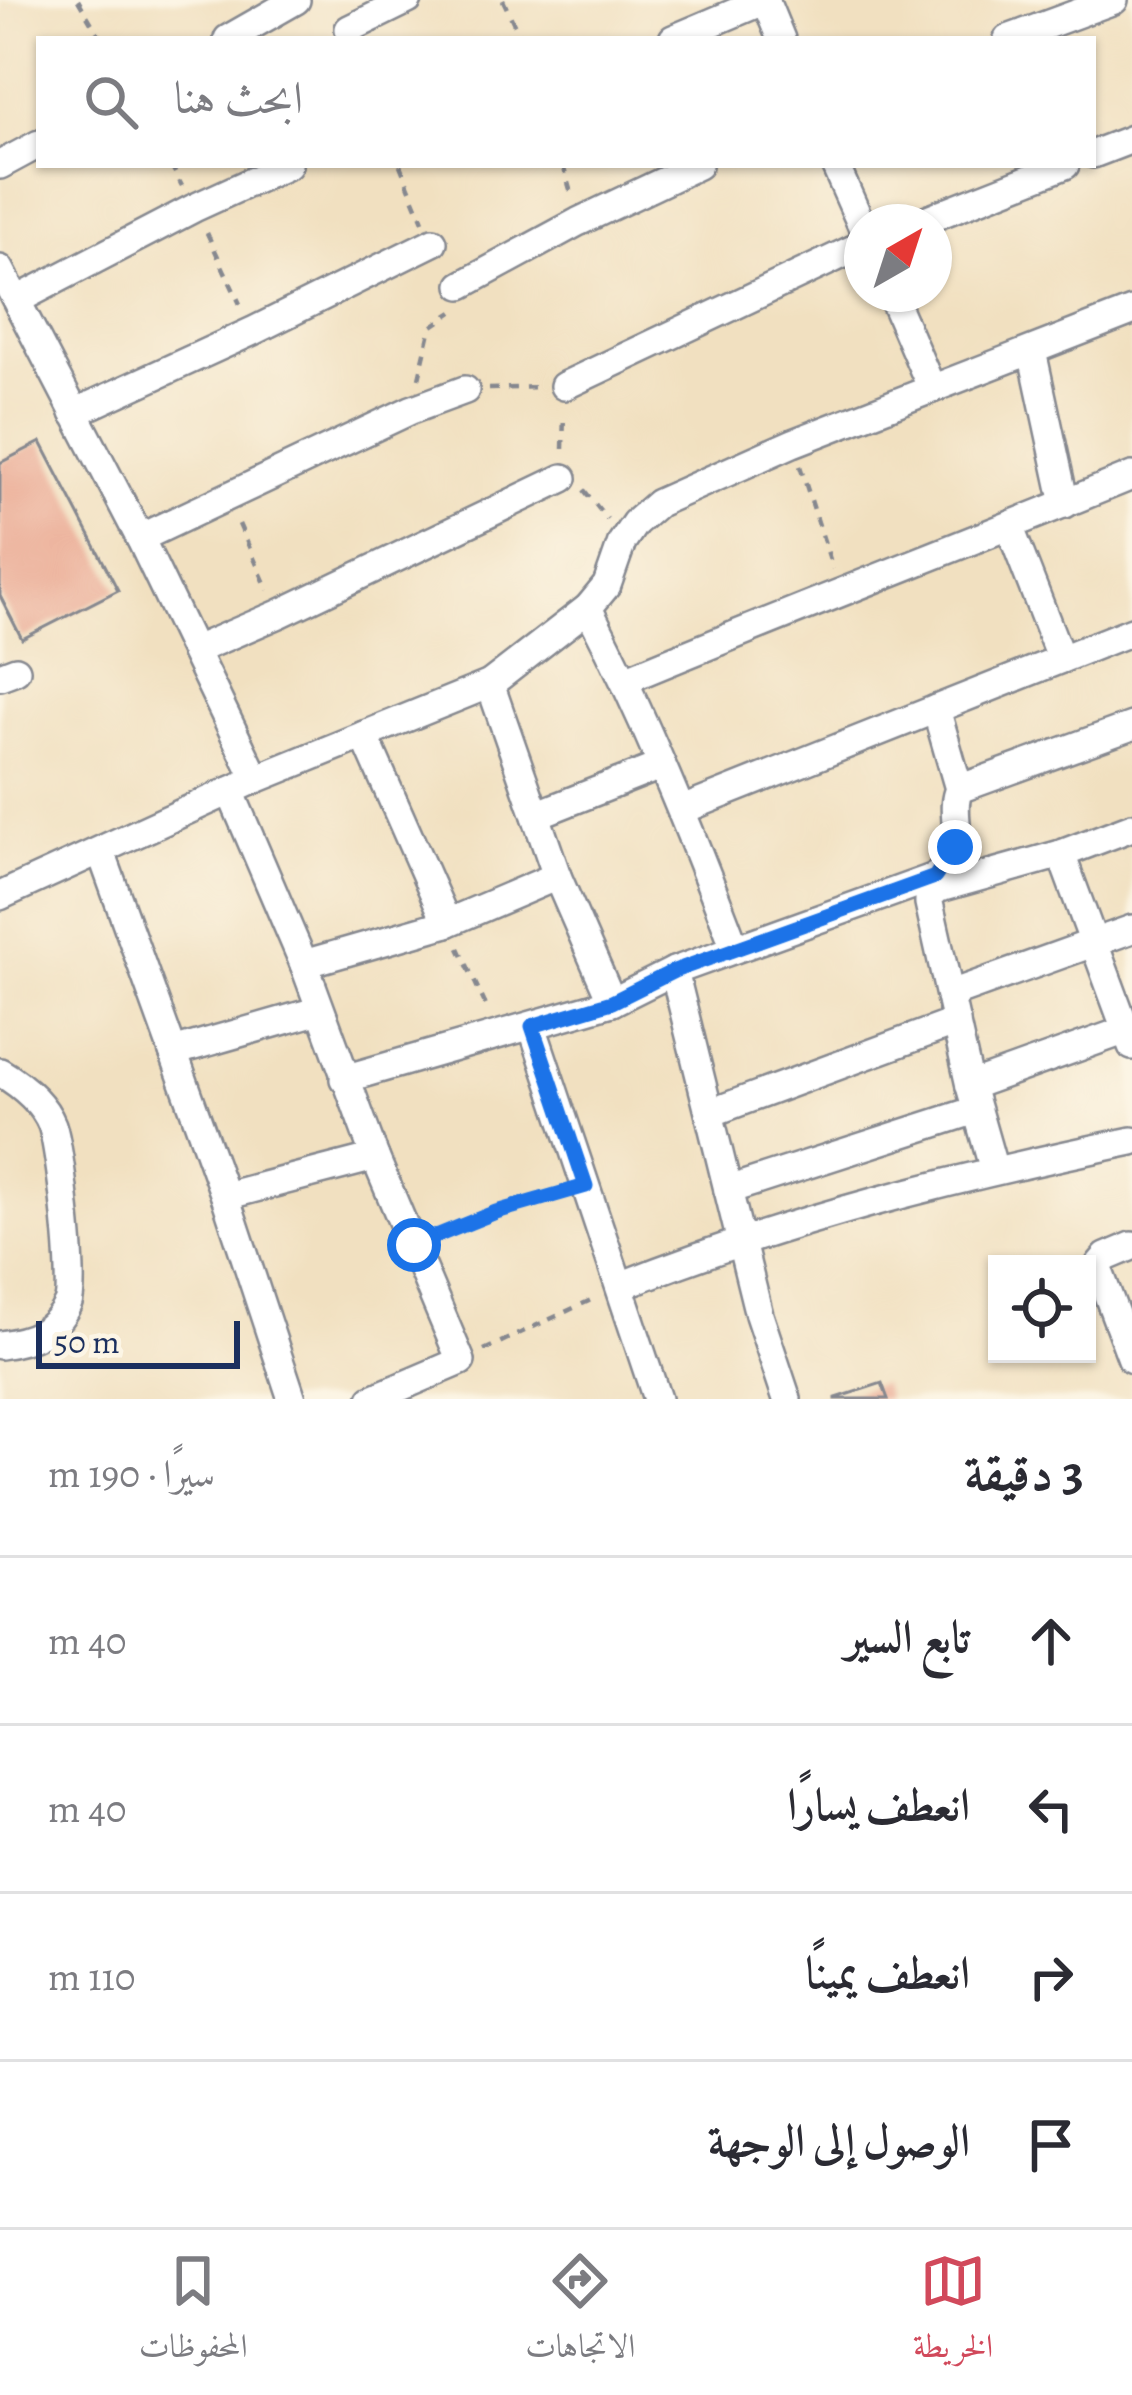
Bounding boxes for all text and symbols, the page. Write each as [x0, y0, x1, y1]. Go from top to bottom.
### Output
search box [36, 36, 1096, 168]
text: ابحث هنا [174, 67, 303, 129]
icon: search [78, 69, 144, 135]
north arrow [844, 204, 952, 312]
route end [928, 820, 982, 874]
route start [387, 1218, 441, 1272]
map controls [988, 1255, 1096, 1363]
button: locate [988, 1255, 1096, 1363]
scale bar [36, 1315, 240, 1368]
text: 50 m [54, 1319, 120, 1364]
text: 3 دقيقة [964, 1438, 1084, 1508]
text: سيرًا · 190 m [48, 1447, 215, 1500]
text: تابع السير [845, 1606, 970, 1668]
icon: ahead [1018, 1608, 1084, 1674]
text: 40 m [48, 1614, 127, 1667]
text: انعطف يسارًا [787, 1774, 970, 1836]
icon: left [1018, 1776, 1084, 1842]
text: 40 m [48, 1782, 127, 1835]
text: انعطف يمينًا [805, 1942, 970, 2004]
icon: right [1018, 1944, 1084, 2010]
text: 110 m [48, 1950, 136, 2003]
text: الوصول إلى الوجهة [708, 2110, 970, 2172]
icon: arrive [1018, 2112, 1084, 2178]
tab: المحفوظات [139, 2248, 248, 2378]
tab: الاتجاهات [525, 2248, 635, 2378]
tab: الخريطة [913, 2248, 993, 2378]

